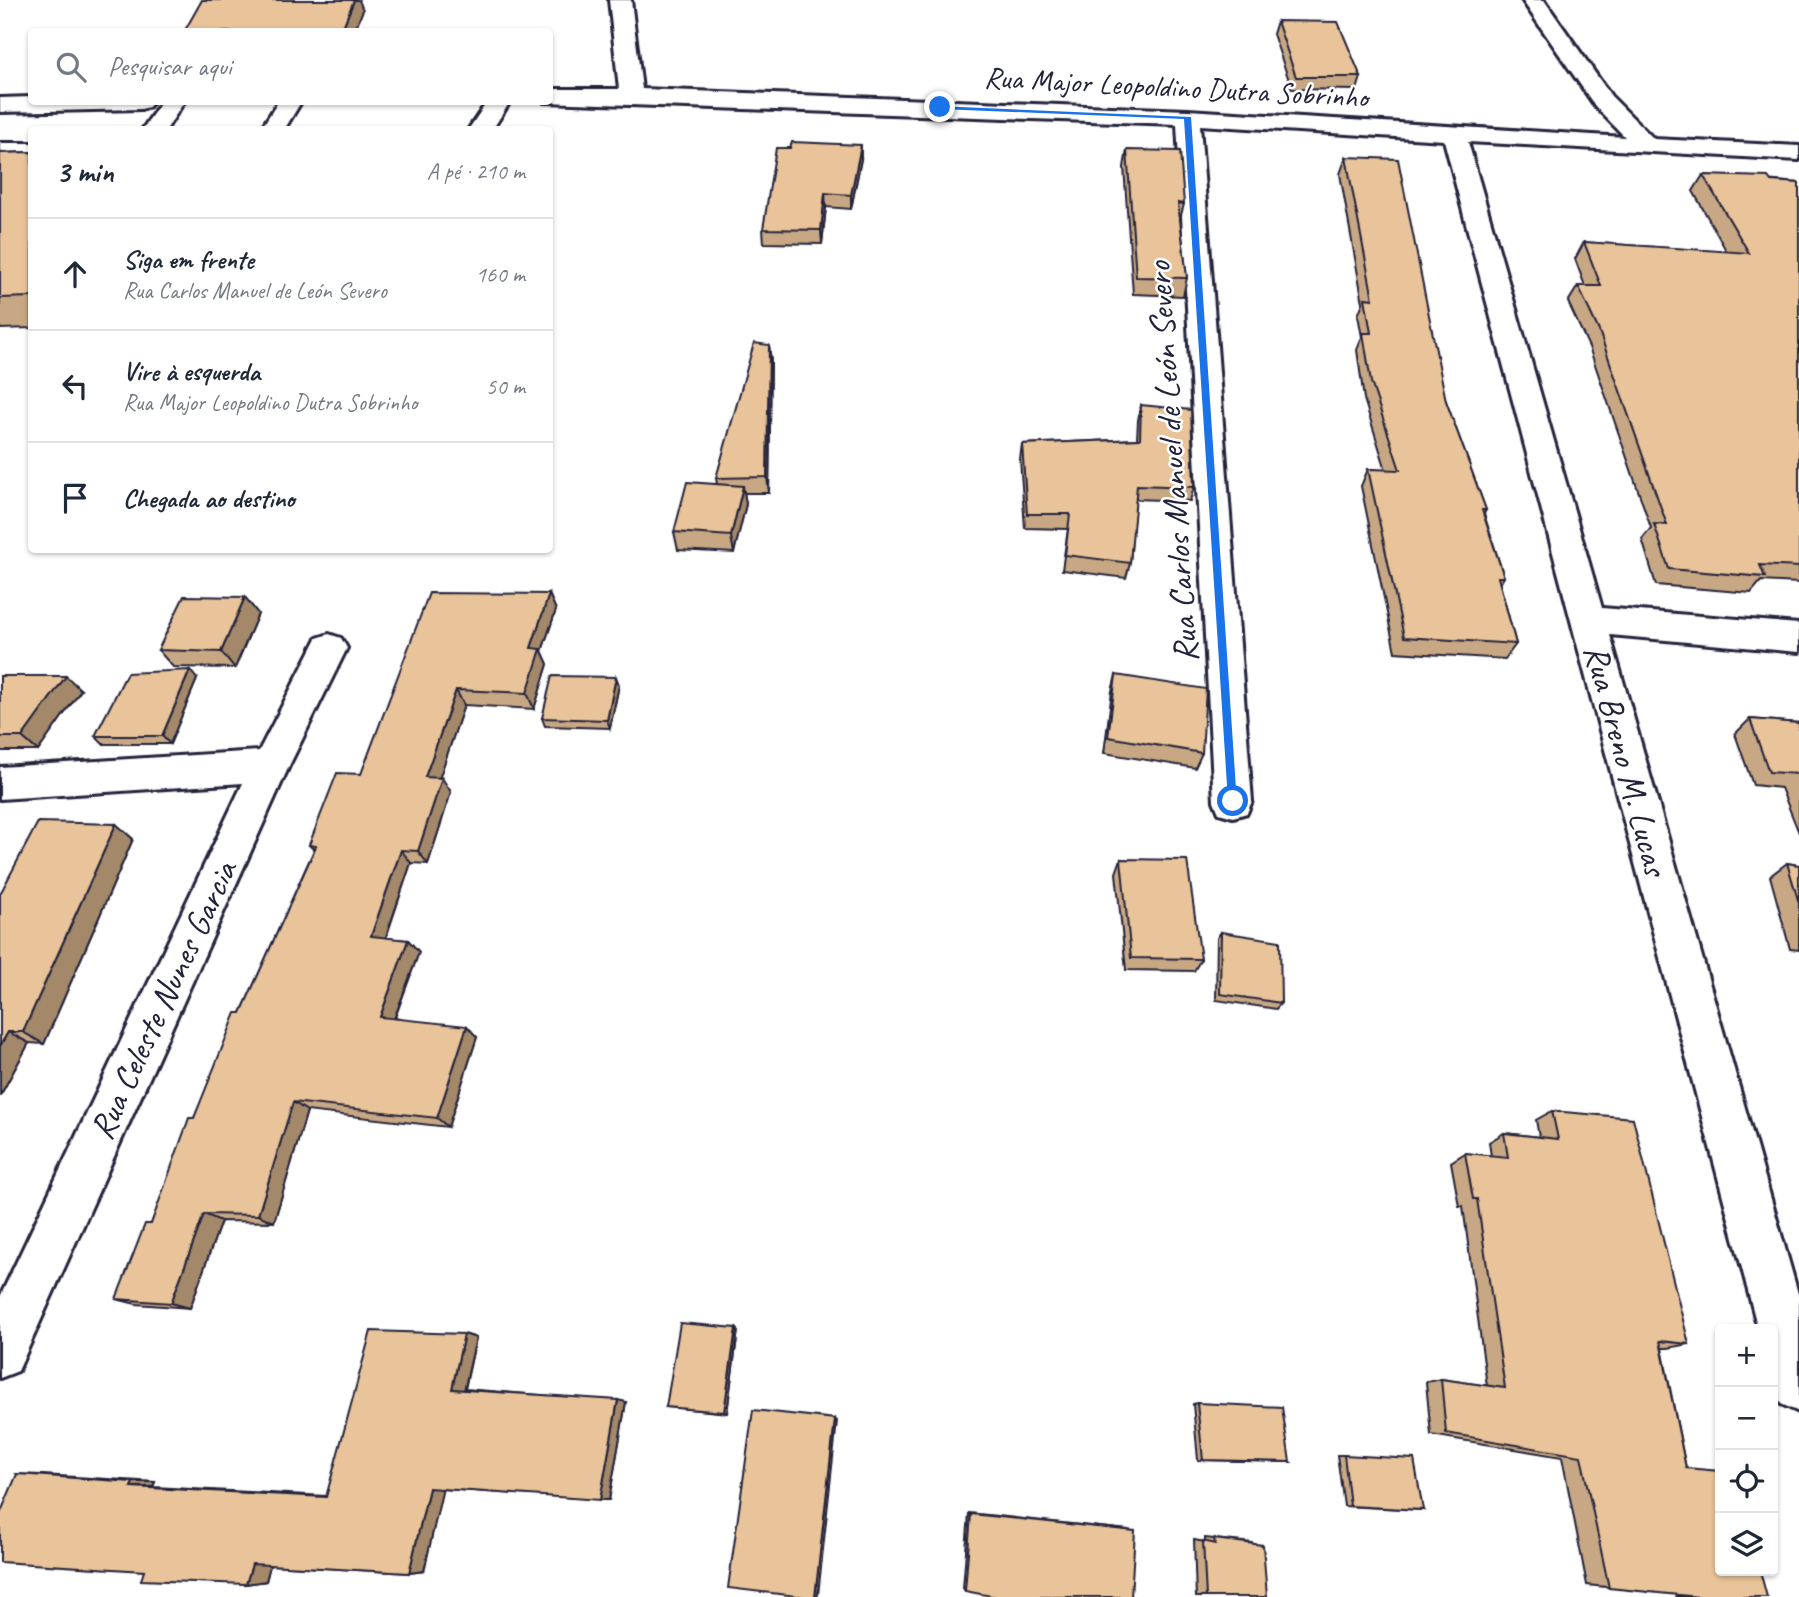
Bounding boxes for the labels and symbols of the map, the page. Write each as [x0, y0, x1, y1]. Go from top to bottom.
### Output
street label: Rua Major Leopoldino Dutra Sobrinho [983, 58, 1372, 116]
route end [924, 91, 955, 122]
street label: Rua Carlos Manuel de León Severo [1135, 259, 1208, 664]
street label: Rua Breno M. Lucas [1574, 640, 1679, 883]
route start [1217, 785, 1248, 816]
street label: Rua Celeste Nunes Garcia [79, 851, 248, 1146]

